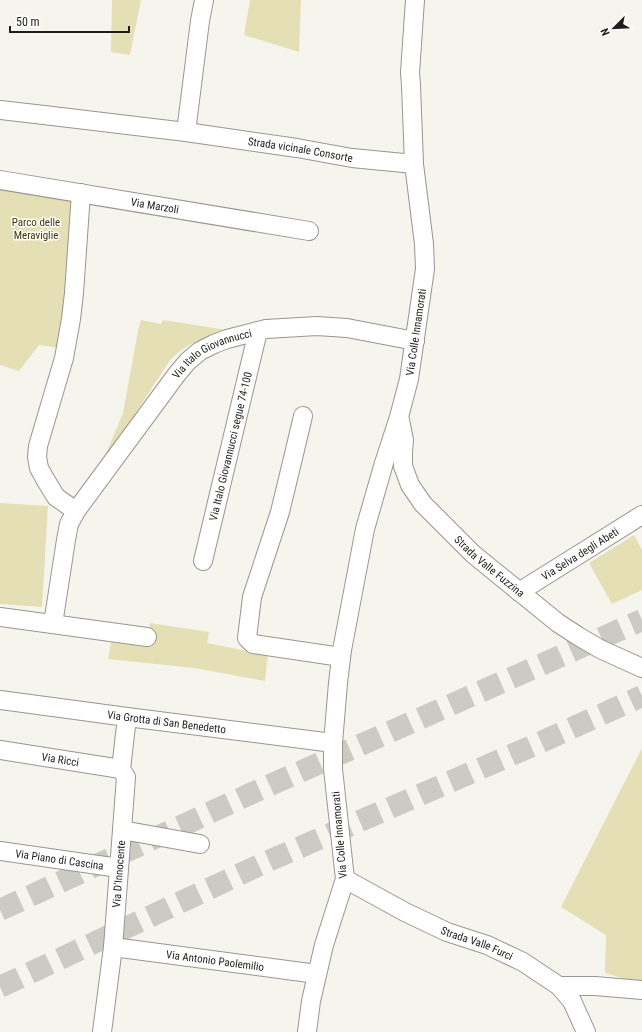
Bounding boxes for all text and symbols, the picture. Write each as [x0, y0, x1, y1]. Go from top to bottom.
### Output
scale bar [10, 8, 129, 34]
north arrow [594, 8, 634, 48]
text: 50 m [16, 15, 40, 29]
text: N [598, 26, 613, 38]
street label: Strada vicinale Consorte [247, 135, 354, 165]
street label: Via Marzoli [130, 196, 180, 216]
park label: Parco delle Meraviglie [12, 216, 60, 242]
street label: Via Colle Innamorati [404, 288, 429, 377]
street label: Via Italo Giovannucci [170, 327, 253, 381]
street label: Via Italo Giovannucci segue 74-100 [207, 371, 255, 522]
street label: Via Selva degli Abeti [539, 525, 621, 583]
street label: Strada Valle Fuzzina [451, 533, 527, 600]
street label: Via Grotta di San Benedetto [106, 708, 227, 736]
street label: Via Ricci [41, 751, 80, 769]
street label: Via Colle Innamorati [329, 791, 350, 879]
street label: Via D'Innocente [110, 840, 128, 908]
street label: Via Piano di Cascina [14, 847, 104, 873]
street label: Strada Valle Furci [439, 924, 515, 963]
street label: Via Antonio Paolemilio [165, 948, 265, 974]

